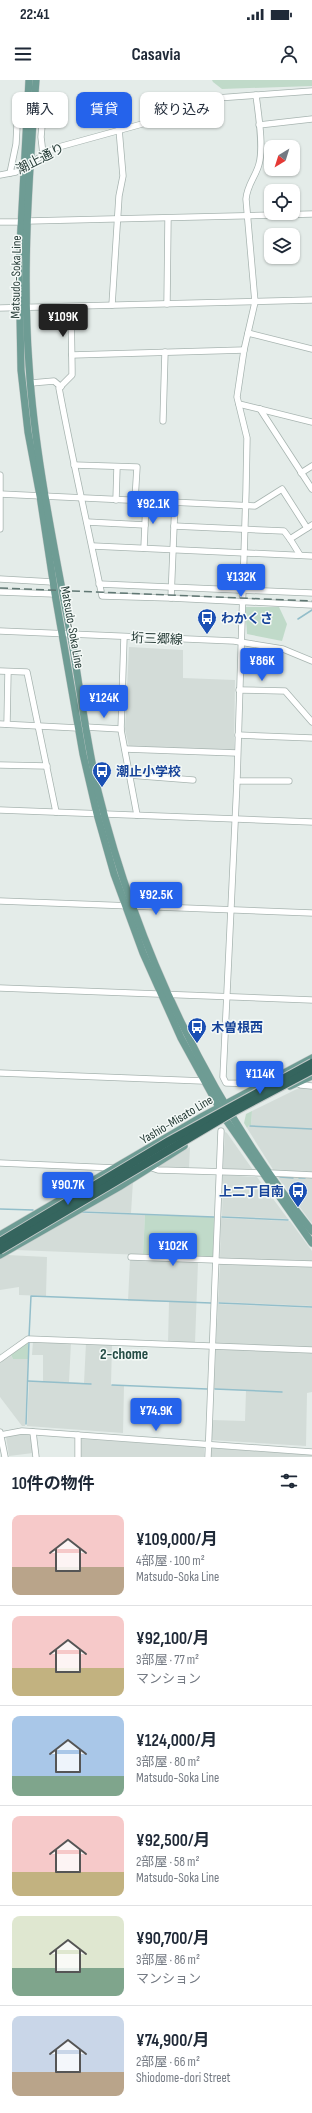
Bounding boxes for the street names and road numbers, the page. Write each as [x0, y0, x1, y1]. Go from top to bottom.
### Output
street label: 潮止通り [14, 140, 67, 178]
street label: Matsudo-Soka Line [7, 235, 25, 319]
street label: Matsudo-Soka Line [57, 585, 87, 670]
street label: 垳三郷線 [131, 630, 183, 648]
street label: Yashio-Misato Line [137, 1092, 216, 1148]

